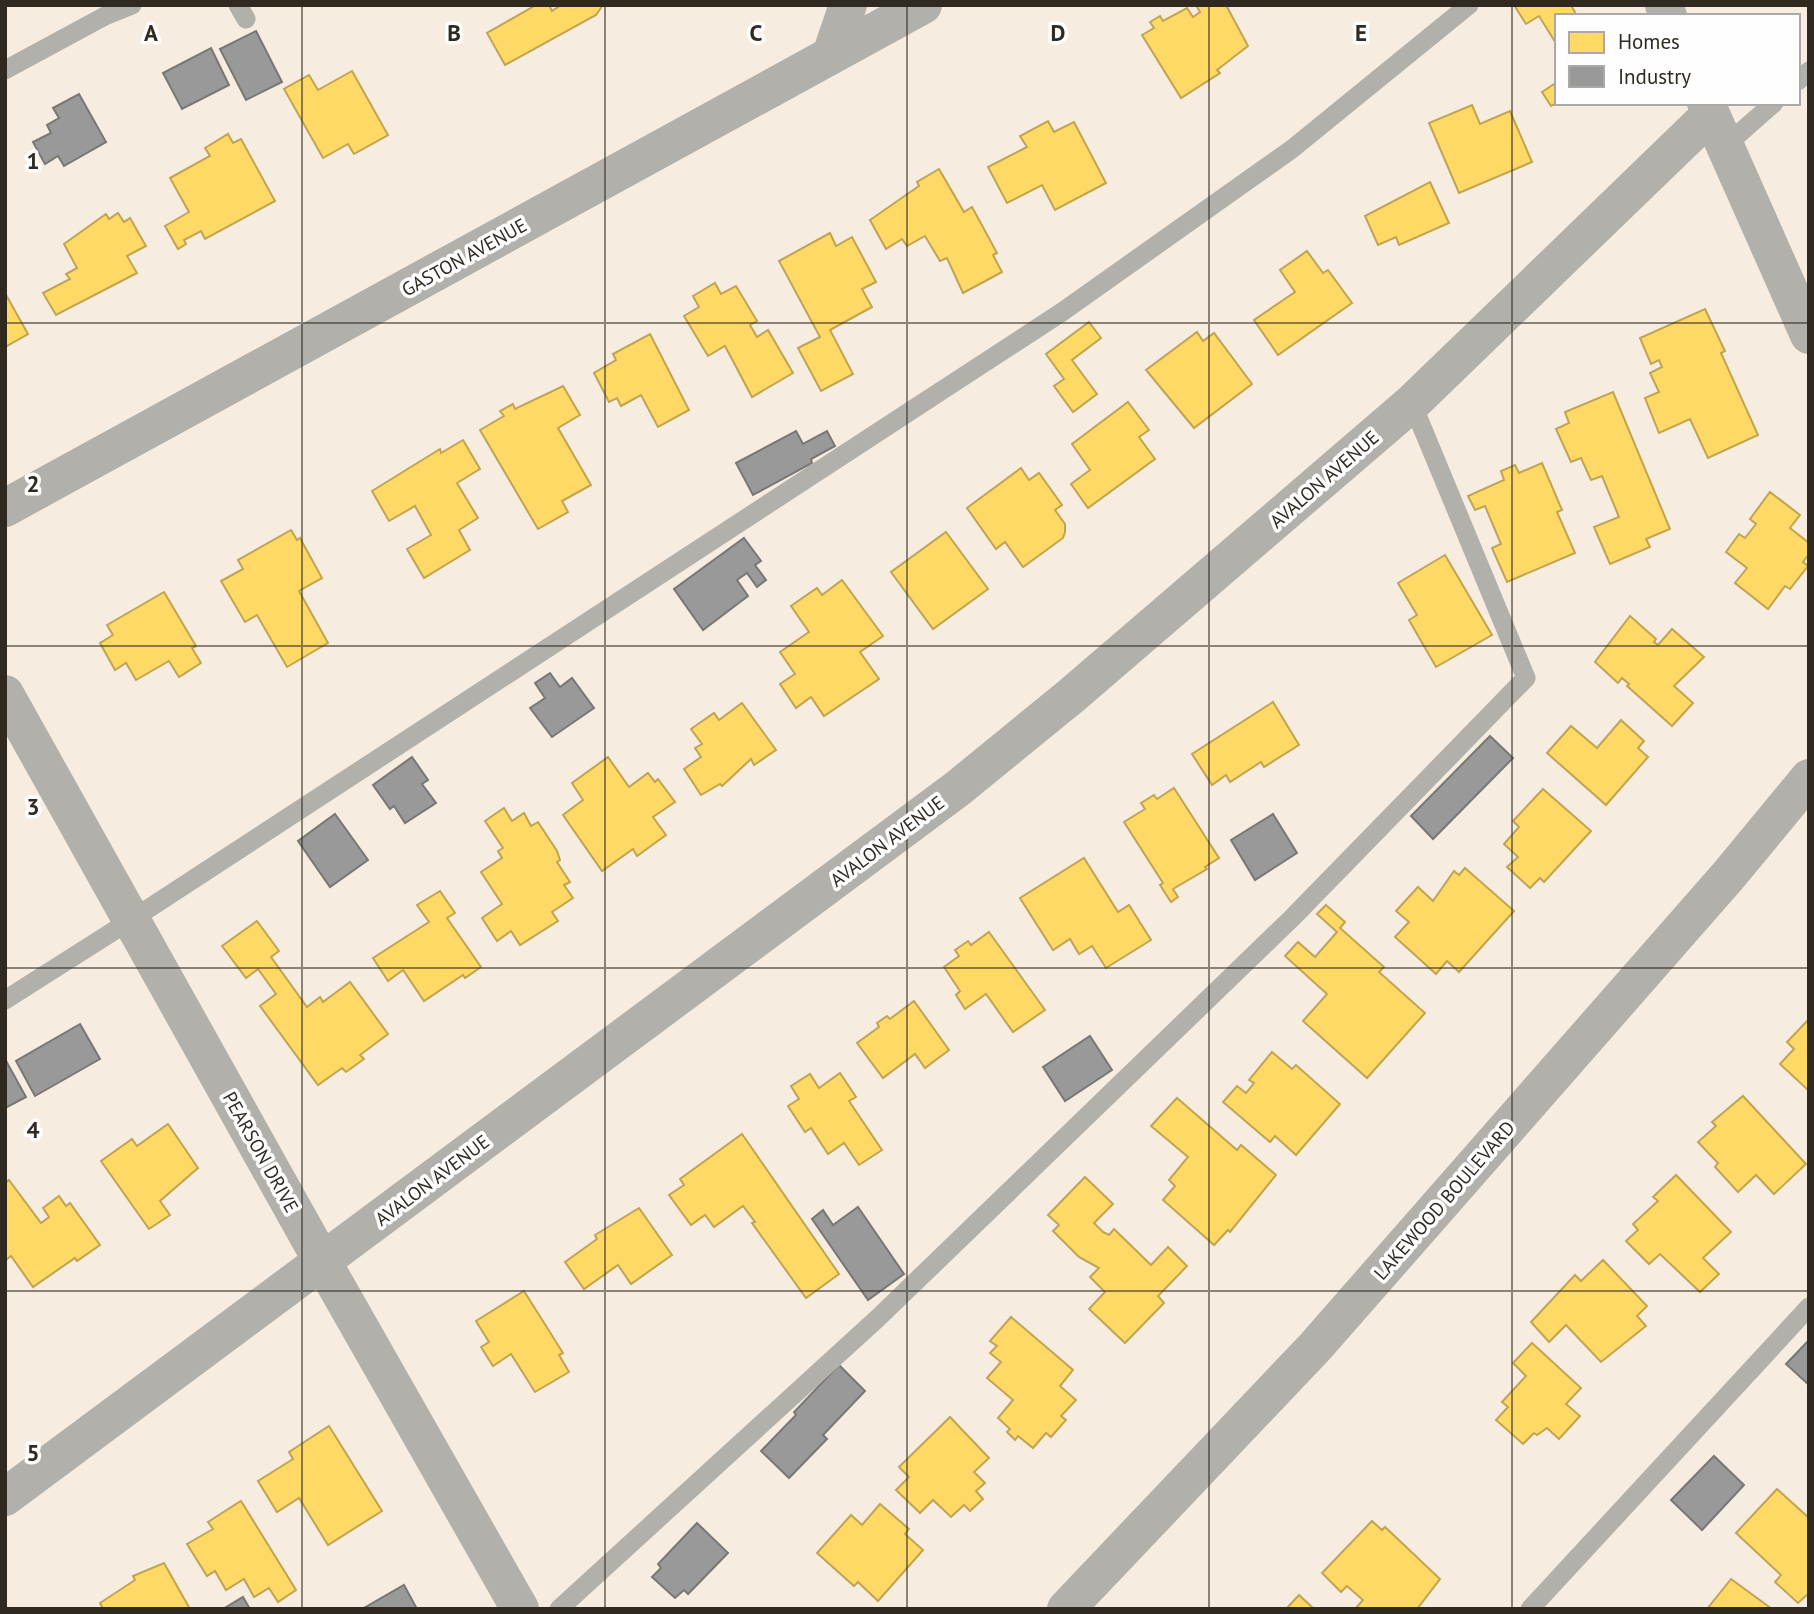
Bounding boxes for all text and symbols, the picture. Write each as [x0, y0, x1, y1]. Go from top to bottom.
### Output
legend [1555, 14, 1800, 105]
text: A [144, 18, 158, 47]
text: B [447, 18, 461, 47]
text: C [750, 18, 763, 47]
text: D [1051, 18, 1065, 47]
text: E [1355, 18, 1367, 47]
text: Homes [1618, 28, 1680, 55]
text: Industry [1618, 63, 1691, 90]
text: 1 [26, 146, 40, 175]
street label: GASTON AVENUE [397, 213, 531, 301]
street label: AVALON AVENUE [1265, 425, 1383, 533]
text: 2 [26, 469, 40, 498]
street label: AVALON AVENUE [825, 790, 949, 892]
text: 3 [26, 792, 40, 821]
street label: PEARSON DRIVE [218, 1087, 304, 1217]
text: 4 [26, 1115, 40, 1144]
street label: LAKEWOOD BOULEVARD [1368, 1116, 1520, 1284]
street label: AVALON AVENUE [370, 1129, 494, 1231]
text: 5 [26, 1438, 40, 1467]

